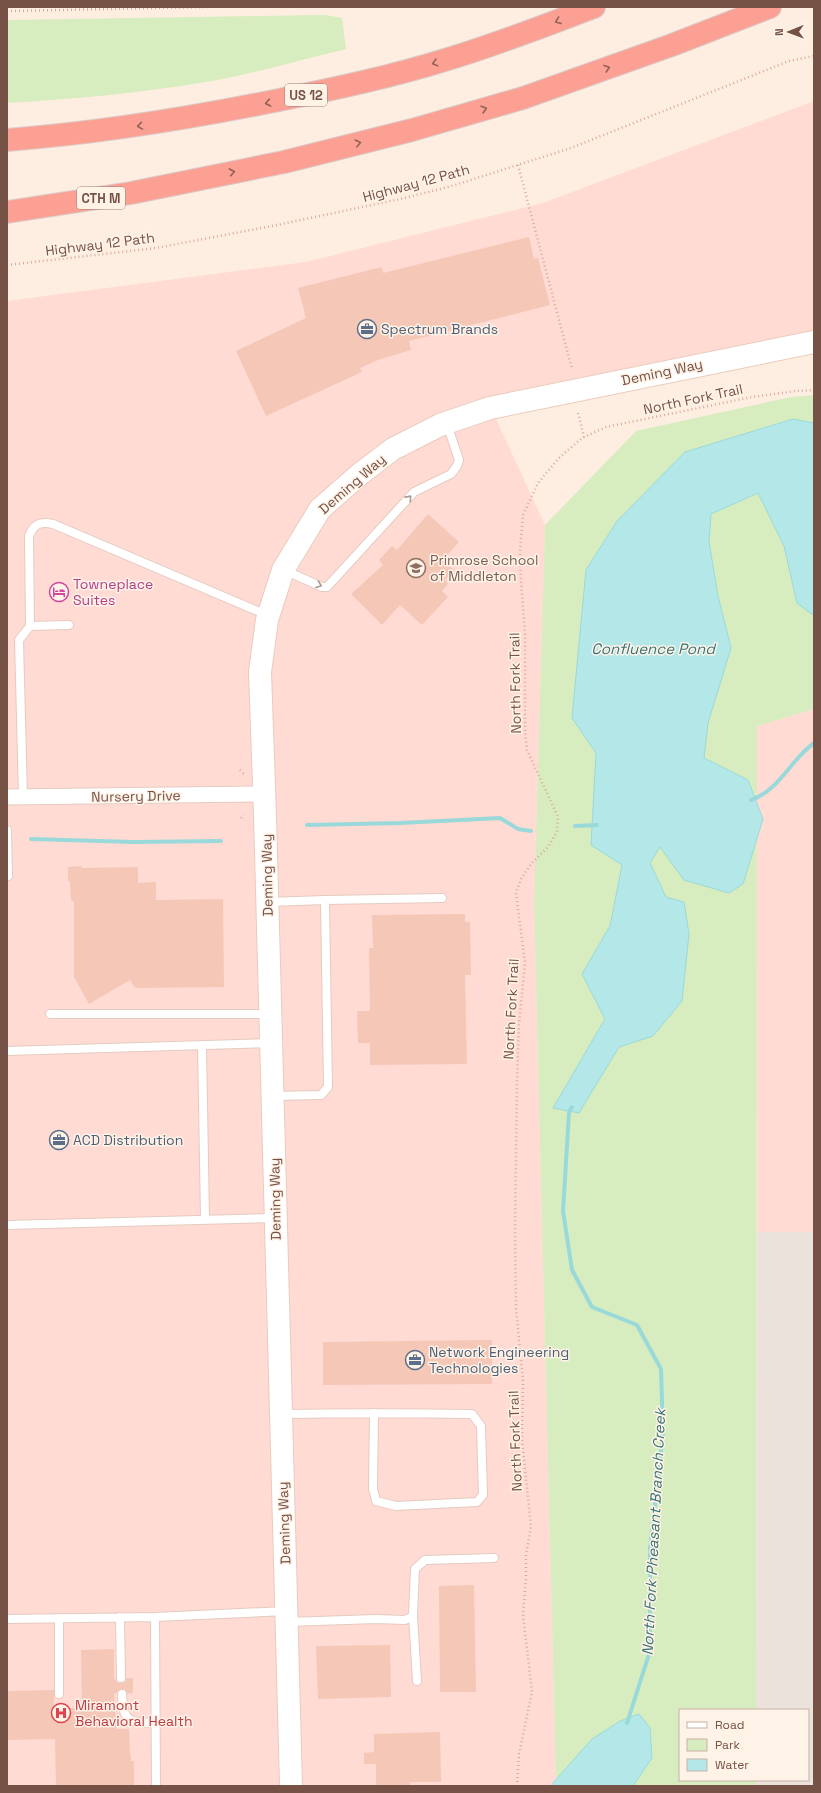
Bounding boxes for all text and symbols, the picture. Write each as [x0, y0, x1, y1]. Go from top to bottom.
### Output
north arrow [769, 12, 809, 52]
one-way arrow [554, 16, 561, 24]
text: N [772, 28, 786, 36]
one-way arrow [432, 58, 438, 66]
one-way arrow [603, 64, 610, 72]
road number: US 12 [285, 84, 327, 106]
one-way arrow [265, 98, 271, 106]
one-way arrow [480, 105, 487, 114]
one-way arrow [137, 121, 143, 130]
one-way arrow [355, 140, 362, 148]
street label: Highway 12 Path [361, 160, 471, 206]
one-way arrow [229, 168, 235, 177]
road number: CTH M [77, 187, 125, 209]
street label: Highway 12 Path [44, 228, 156, 260]
office icon: Spectrum Brands [356, 318, 378, 340]
place label: Spectrum Brands [381, 320, 498, 338]
street label: Deming Way [620, 355, 704, 389]
street label: North Fork Trail [642, 380, 744, 418]
street label: Deming Way [315, 450, 389, 518]
one-way arrow [404, 495, 412, 503]
place label: Primrose School of Middleton [430, 551, 538, 585]
school or university icon: Primrose School of Middleton [405, 557, 427, 579]
place label: Towneplace Suites [73, 575, 153, 609]
one-way arrow [315, 580, 322, 589]
hotel icon: Towneplace Suites [48, 581, 70, 603]
street label: North Fork Trail [505, 632, 525, 734]
water label: Confluence Pond [591, 639, 717, 658]
street label: Nursery Drive [91, 786, 181, 806]
street label: Deming Way [257, 834, 277, 916]
street label: North Fork Trail [499, 958, 523, 1060]
office icon: ACD Distribution [48, 1129, 70, 1151]
place label: ACD Distribution [73, 1131, 183, 1149]
street label: Deming Way [265, 1158, 285, 1240]
place label: Network Engineering Technologies [429, 1343, 569, 1377]
office icon: Network Engineering Technologies [404, 1349, 426, 1371]
street label: North Fork Trail [504, 1390, 526, 1492]
water label: North Fork Pheasant Branch Creek [638, 1406, 670, 1656]
street label: Deming Way [274, 1481, 294, 1565]
place label: Miramont Behavioral Health [75, 1696, 193, 1730]
hospital icon: Miramont Behavioral Health [50, 1702, 72, 1724]
legend [679, 1709, 809, 1781]
text: Road [715, 1717, 744, 1733]
text: Park [715, 1737, 740, 1753]
text: Water [715, 1757, 749, 1773]

